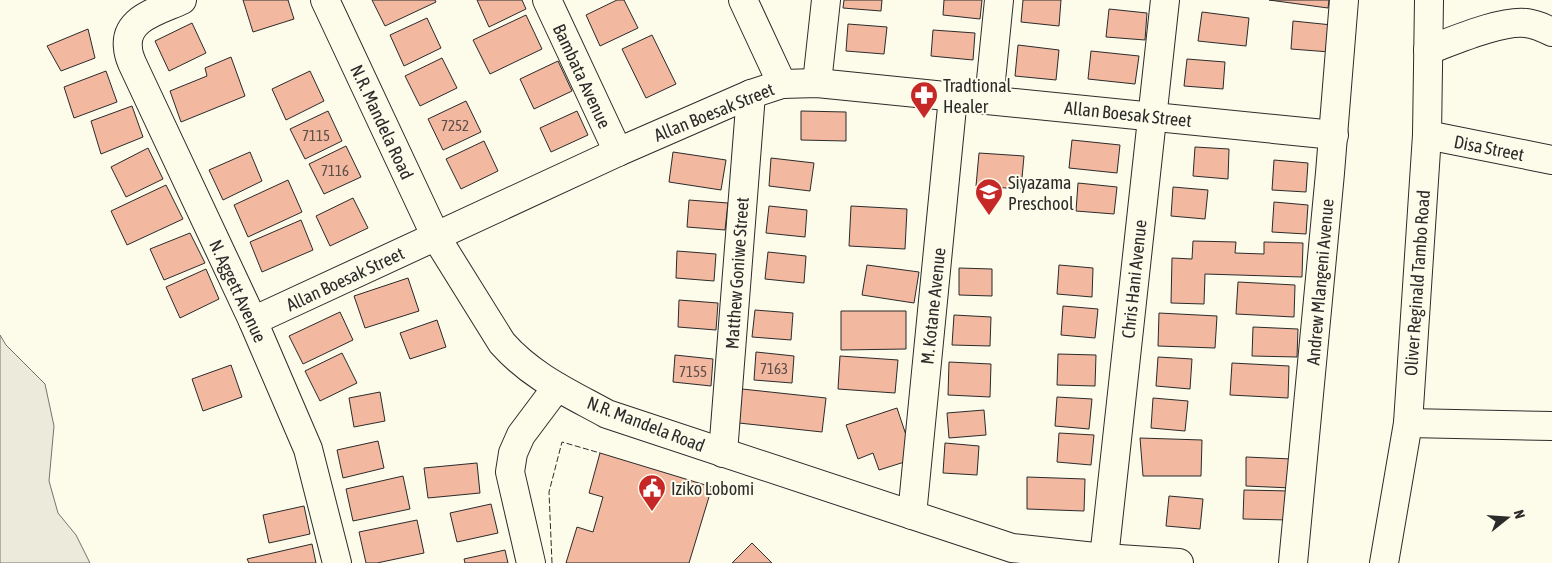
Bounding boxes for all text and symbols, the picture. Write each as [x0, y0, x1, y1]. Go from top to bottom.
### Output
street label: Bambata Avenue [549, 21, 615, 131]
street label: N.R. Mandela Road [346, 61, 418, 183]
place label: Tradtional Healer [943, 75, 1012, 117]
street label: Allan Boesak Street [651, 78, 777, 146]
pharmacy icon: Tradtional Healer [909, 80, 939, 119]
street label: Allan Boesak Street [1063, 97, 1193, 131]
house number: 7252 [441, 117, 469, 134]
house number: 7115 [302, 127, 330, 144]
street label: Disa Street [1452, 131, 1526, 165]
house number: 7116 [321, 162, 349, 179]
place label: Siyazama Preschool [1008, 172, 1074, 214]
school or university icon: Siyazama Preschool [974, 177, 1004, 216]
street label: Oliver Reginald Tambo Road [1400, 189, 1434, 377]
street label: Matthew Goniwe Street [721, 196, 753, 350]
street label: Andrew Mlangeni Avenue [1302, 198, 1338, 366]
street label: Chris Hani Avenue [1117, 219, 1151, 339]
street label: N. Aggett Avenue [205, 236, 271, 346]
street label: Allan Boesak Street [283, 242, 407, 316]
street label: M. Kotane Avenue [916, 247, 950, 365]
house number: 7163 [760, 360, 788, 377]
house number: 7155 [679, 363, 707, 380]
street label: N.R. Mandela Road [584, 392, 708, 456]
public building icon: Iziko Lobomi [637, 473, 667, 512]
place label: Iziko Lobomi [671, 478, 754, 499]
north arrow [1482, 493, 1532, 543]
text: N [1511, 508, 1528, 520]

